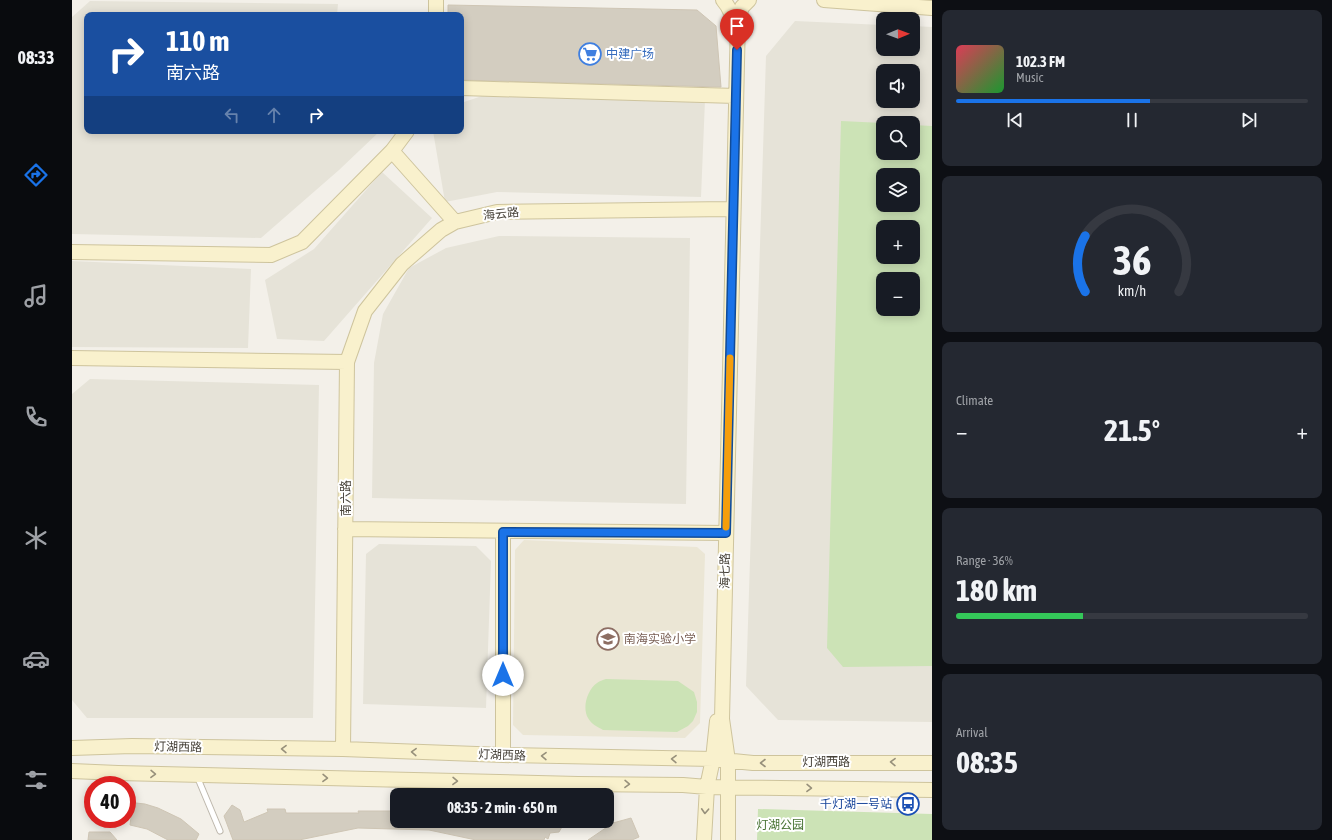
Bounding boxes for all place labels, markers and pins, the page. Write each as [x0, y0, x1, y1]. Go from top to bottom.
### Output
pin [720, 9, 754, 50]
supermarket icon: 中建广场 [577, 41, 603, 67]
place label: 中建广场 [606, 47, 654, 61]
school or university icon: 南海实验小学 [595, 626, 621, 652]
place label: 南海实验小学 [624, 632, 696, 646]
bus stop icon: 千灯湖一号站 [895, 791, 921, 817]
place label: 千灯湖一号站 [820, 797, 892, 811]

